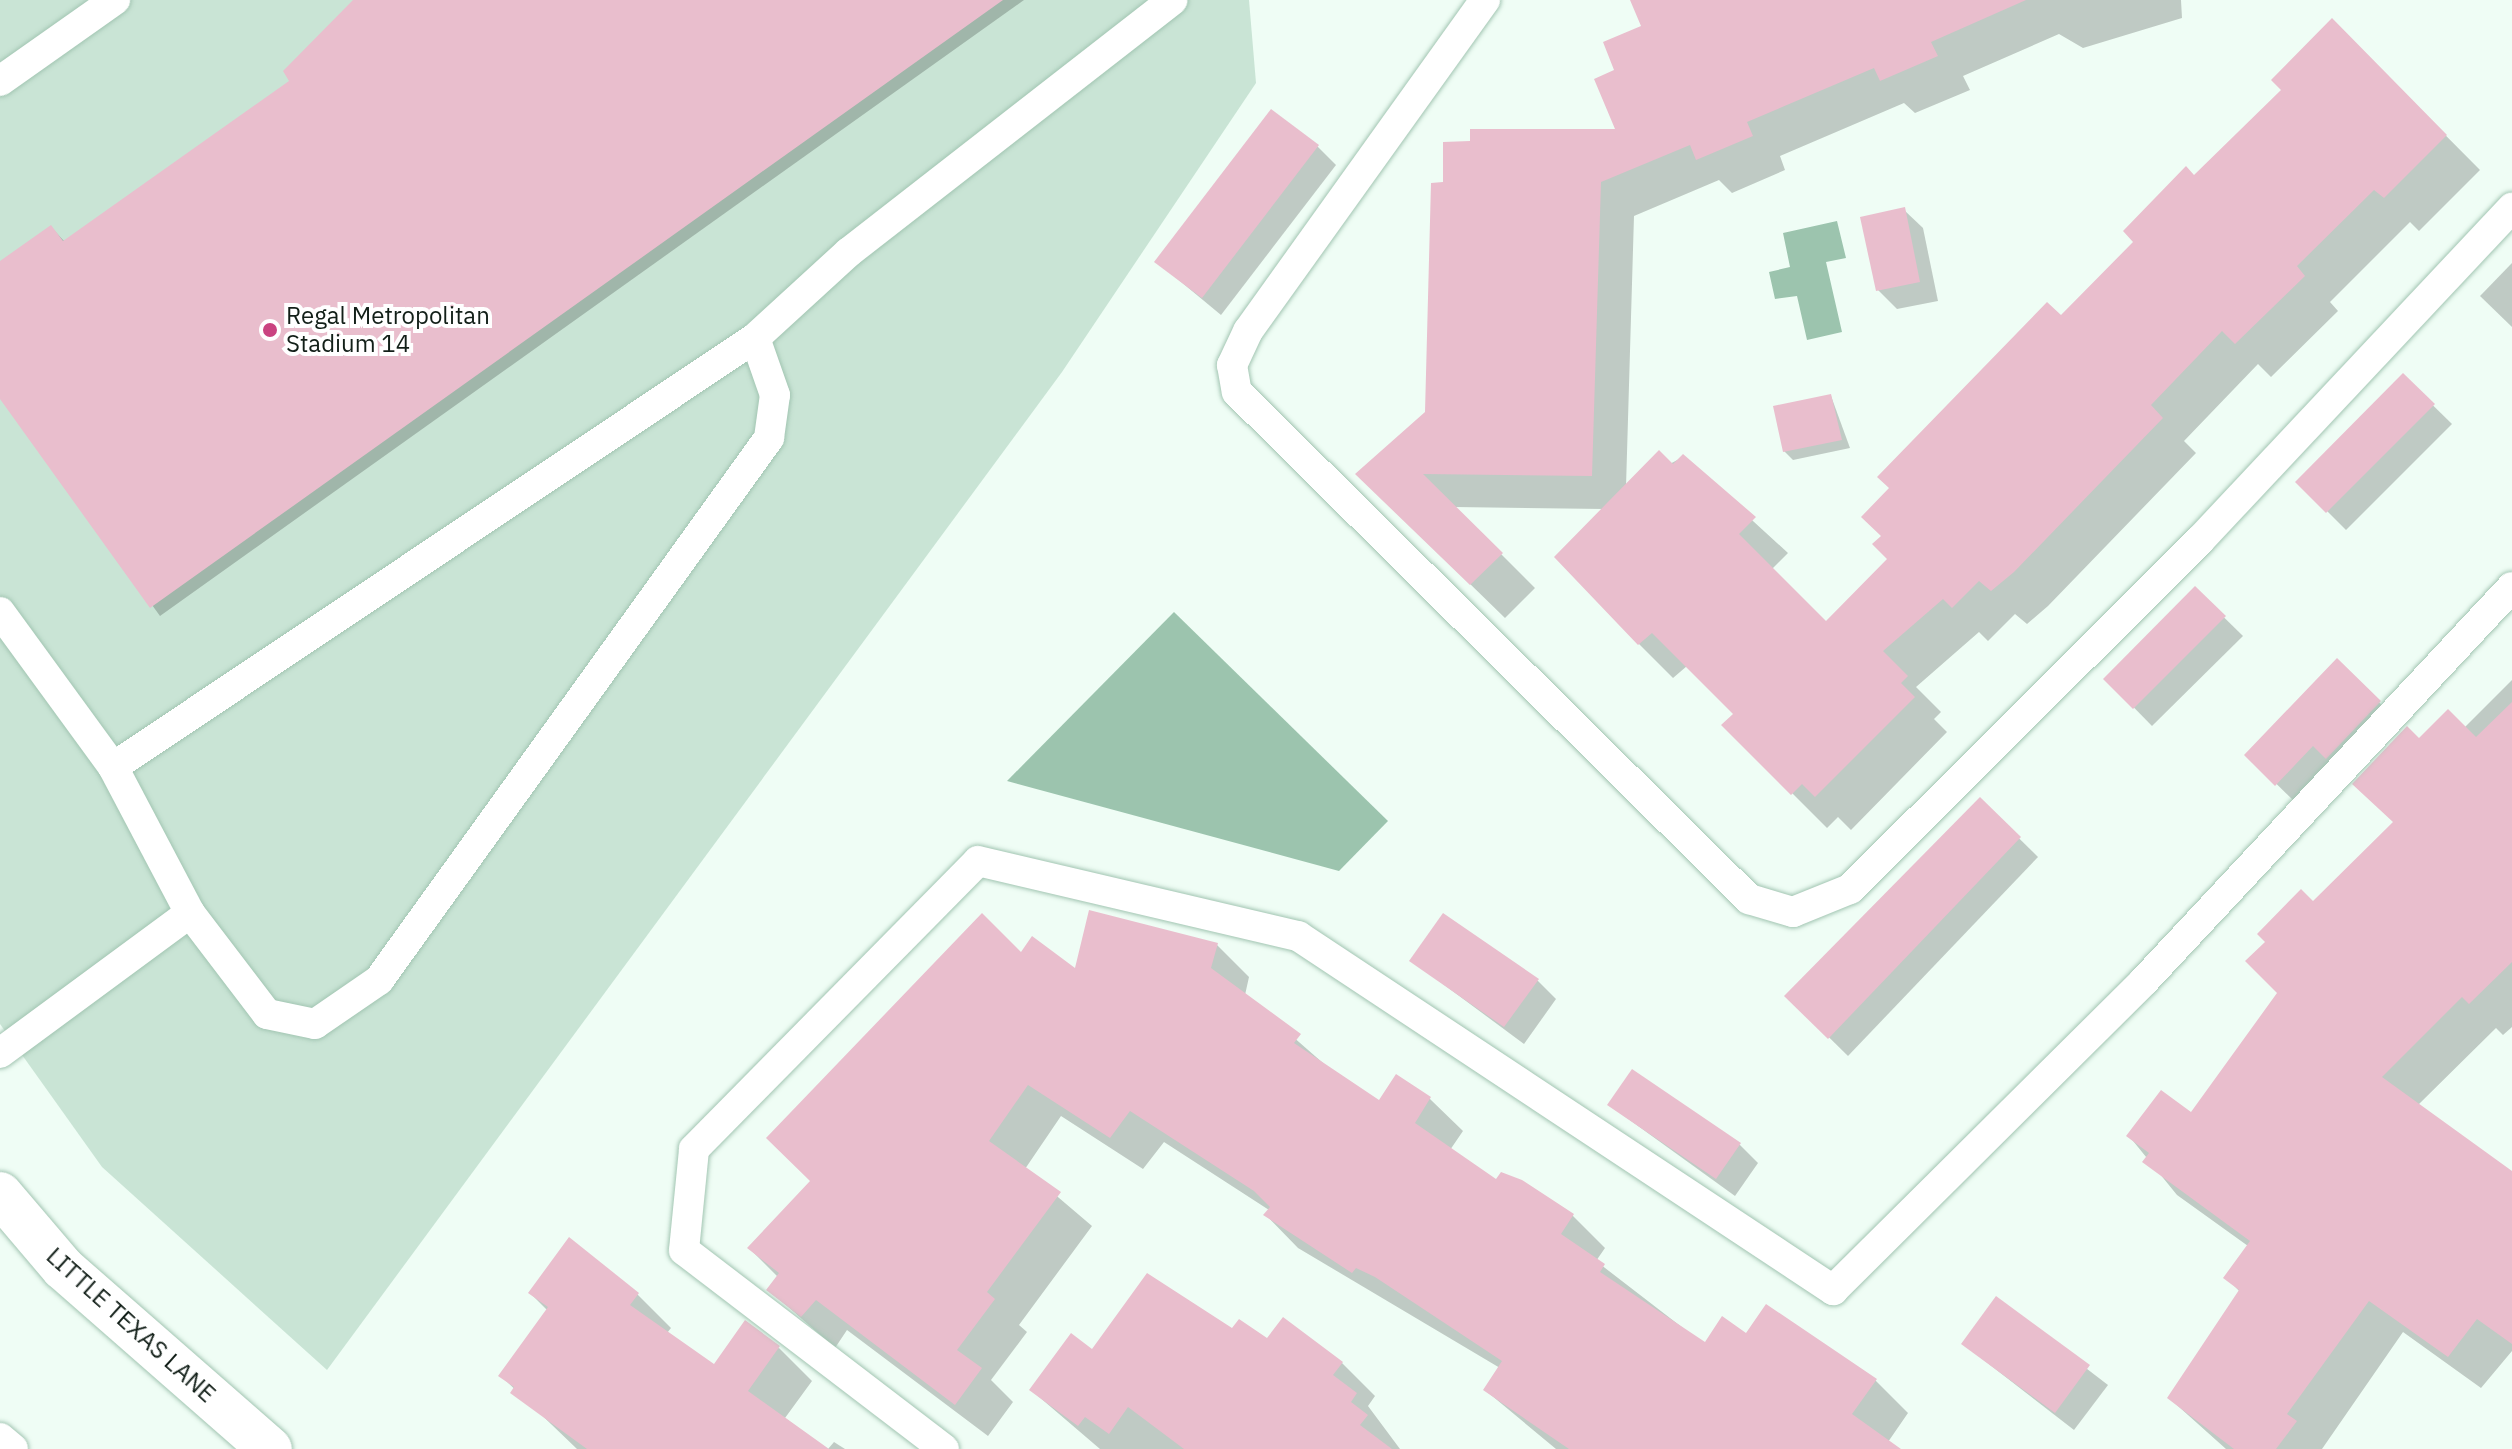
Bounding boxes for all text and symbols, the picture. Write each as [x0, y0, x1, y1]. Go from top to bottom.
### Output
place label: Regal Metropolitan Stadium 14 [286, 302, 490, 358]
marker: Regal Metropolitan Stadium 14 [261, 321, 279, 339]
street label: LITTLE TEXAS LANE [41, 1242, 221, 1408]

